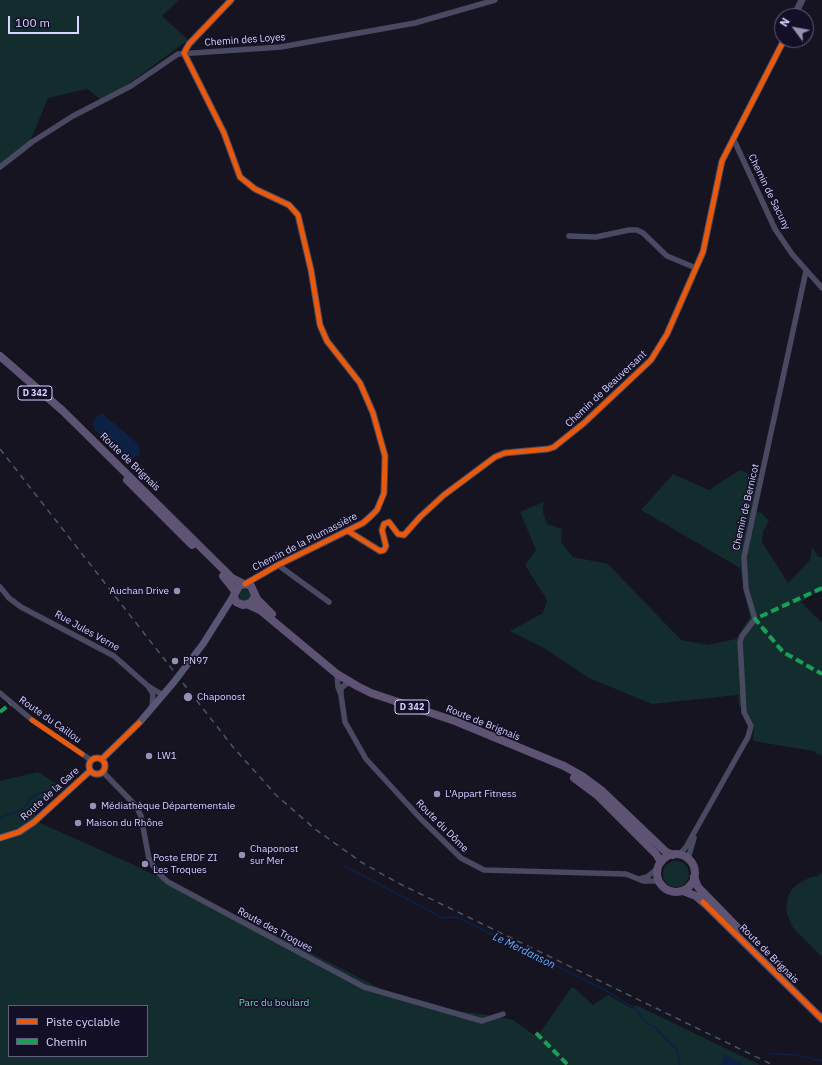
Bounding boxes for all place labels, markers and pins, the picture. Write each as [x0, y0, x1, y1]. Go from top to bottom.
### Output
place label: Auchan Drive [110, 585, 169, 597]
marker: Auchan Drive [172, 586, 182, 596]
place label: PN97 [183, 655, 208, 667]
marker: PN97 [170, 656, 180, 666]
marker: Chaponost [182, 691, 194, 703]
place label: Chaponost [197, 691, 245, 703]
place label: LW1 [157, 750, 177, 762]
marker: LW1 [144, 751, 154, 761]
place label: L'Appart Fitness [445, 788, 517, 800]
marker: L'Appart Fitness [432, 789, 442, 799]
place label: Médiathèque Départementale [101, 800, 235, 812]
marker: Médiathèque Départementale [88, 801, 98, 811]
place label: Maison du Rhône [86, 817, 163, 829]
marker: Maison du Rhône [73, 818, 83, 828]
place label: Chaponost sur Mer [250, 843, 298, 866]
marker: Chaponost sur Mer [237, 850, 247, 860]
place label: Poste ERDF ZI Les Troques [153, 852, 217, 876]
marker: Poste ERDF ZI Les Troques [140, 859, 150, 869]

